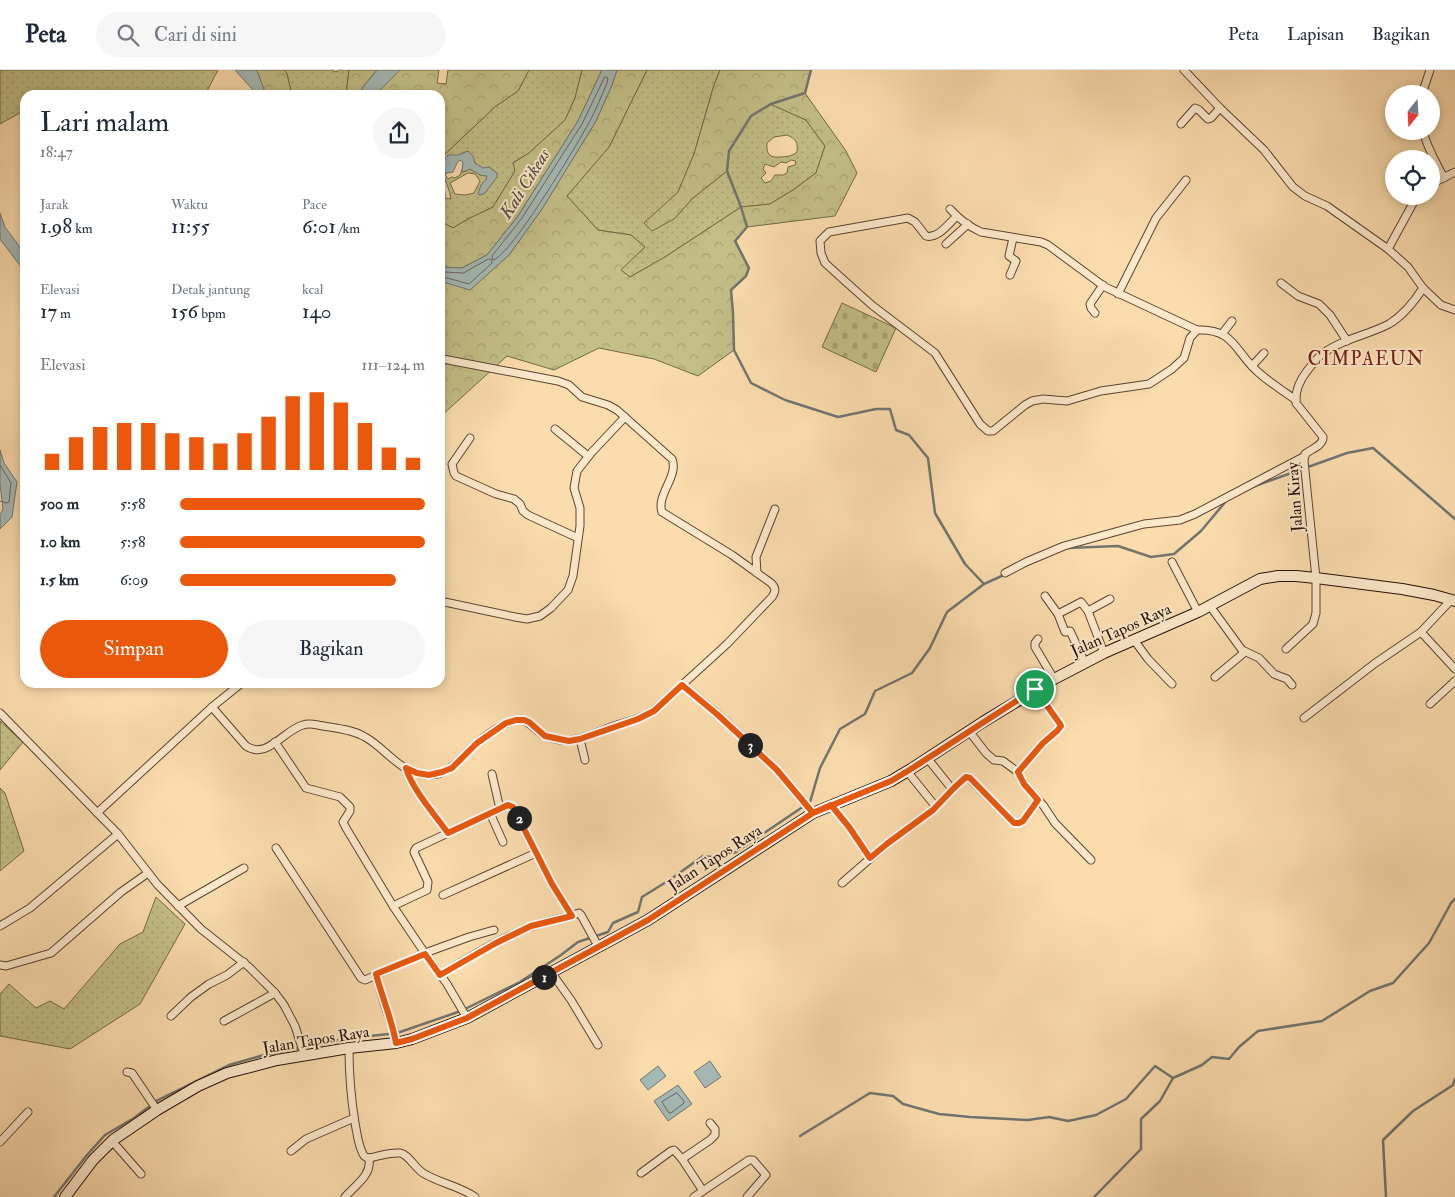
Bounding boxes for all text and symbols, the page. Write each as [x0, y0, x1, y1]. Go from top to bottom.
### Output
search box [96, 12, 446, 57]
text: Peta [25, 19, 66, 50]
icon: search [114, 21, 142, 49]
text: Cari di sini [154, 23, 237, 47]
text: Peta [1228, 23, 1259, 46]
text: Lapisan [1287, 23, 1344, 46]
text: Bagikan [1372, 23, 1430, 46]
north arrow [1385, 85, 1440, 140]
map controls [1385, 85, 1440, 205]
text: Lari malam [40, 105, 169, 140]
button: share [373, 107, 425, 159]
text: 18:47 [40, 142, 73, 162]
water label: Kali Cikeas [494, 144, 556, 224]
button: locate [1385, 150, 1440, 205]
text: Jarak [40, 196, 69, 213]
text: Waktu [171, 196, 208, 213]
text: Pace [302, 196, 327, 213]
text: 1.98 [40, 213, 72, 240]
text: 11:55 [171, 213, 210, 240]
text: 6:01 [302, 213, 336, 240]
text: km [72, 220, 93, 237]
text: /km [336, 220, 360, 237]
text: Elevasi [40, 281, 80, 298]
text: Detak jantung [171, 281, 250, 298]
text: kcal [302, 281, 323, 298]
text: 17 [40, 298, 57, 325]
text: 156 [171, 298, 198, 325]
text: 140 [302, 298, 332, 325]
text: m [57, 305, 71, 322]
text: bpm [198, 305, 226, 322]
district label: CIMPAEUN [1307, 347, 1425, 371]
text: Elevasi [40, 355, 85, 375]
text: 111–124 m [362, 355, 425, 375]
street label: Jalan Kiray [1283, 460, 1308, 534]
text: 500 m [40, 494, 79, 514]
text: 5:58 [120, 494, 146, 514]
text: 1.0 km [40, 532, 80, 552]
text: 5:58 [120, 532, 146, 552]
text: 1.5 km [40, 570, 79, 590]
text: 6:09 [120, 570, 148, 590]
street label: Jalan Tapos Raya [1067, 599, 1175, 662]
button: Simpan [40, 620, 228, 678]
button: Bagikan [238, 620, 425, 678]
pin [1014, 668, 1056, 710]
icon: arrive [1021, 675, 1049, 703]
pin: 3 [738, 732, 762, 758]
text: 3 [748, 737, 753, 754]
pin: 2 [506, 806, 532, 830]
text: 2 [516, 810, 523, 827]
street label: Jalan Tapos Raya [664, 820, 767, 897]
pin: 1 [532, 964, 556, 990]
text: 1 [542, 969, 547, 986]
street label: Jalan Tapos Raya [260, 1022, 371, 1059]

